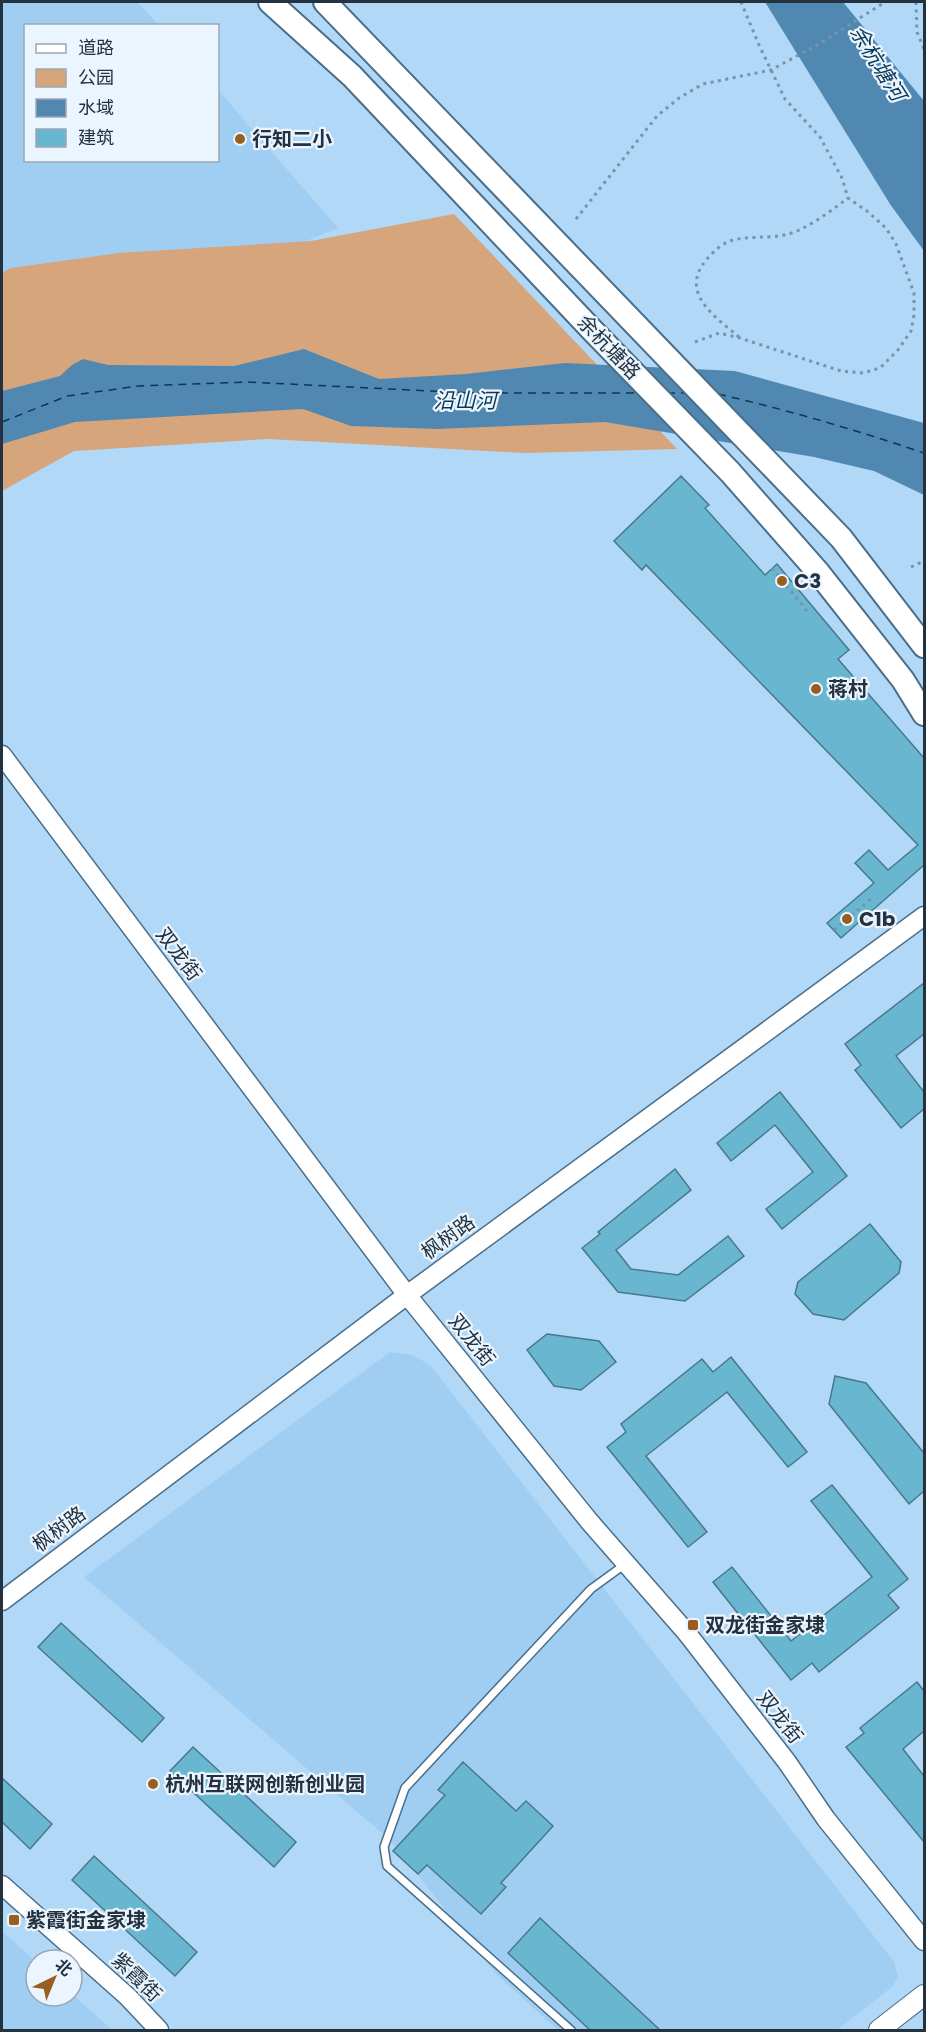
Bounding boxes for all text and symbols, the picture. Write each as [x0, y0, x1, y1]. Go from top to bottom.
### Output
water label: 余杭塘河 [843, 20, 915, 110]
legend [24, 24, 219, 162]
text: 道路 [78, 35, 114, 60]
text: 公园 [78, 65, 114, 90]
text: 水域 [78, 95, 114, 120]
text: 建筑 [78, 125, 114, 150]
place label: 行知二小 [252, 125, 332, 153]
marker: 行知二小 [233, 132, 247, 146]
street label: 余杭塘路 [571, 309, 647, 385]
water label: 沿山河 [434, 386, 500, 415]
place label: C3 [794, 567, 821, 595]
marker: C3 [775, 574, 789, 588]
place label: 蒋村 [828, 675, 868, 703]
marker: 蒋村 [809, 682, 823, 696]
place label: C1b [859, 905, 896, 933]
marker: C1b [840, 912, 854, 926]
street label: 双龙街 [150, 922, 208, 986]
street label: 枫树路 [416, 1208, 480, 1266]
street label: 双龙街 [442, 1308, 502, 1372]
street label: 枫树路 [27, 1500, 91, 1558]
place label: 双龙街金家埭 [705, 1611, 825, 1639]
marker: 双龙街金家埭 [686, 1618, 700, 1632]
street label: 双龙街 [750, 1685, 810, 1749]
place label: 杭州互联网创新创业园 [165, 1770, 365, 1798]
marker: 杭州互联网创新创业园 [146, 1777, 160, 1791]
place label: 紫霞街金家埭 [26, 1906, 146, 1934]
marker: 紫霞街金家埭 [7, 1913, 21, 1927]
street label: 紫霞街 [106, 1946, 168, 2008]
north arrow [24, 1948, 84, 2008]
text: 北 [50, 1954, 78, 1981]

